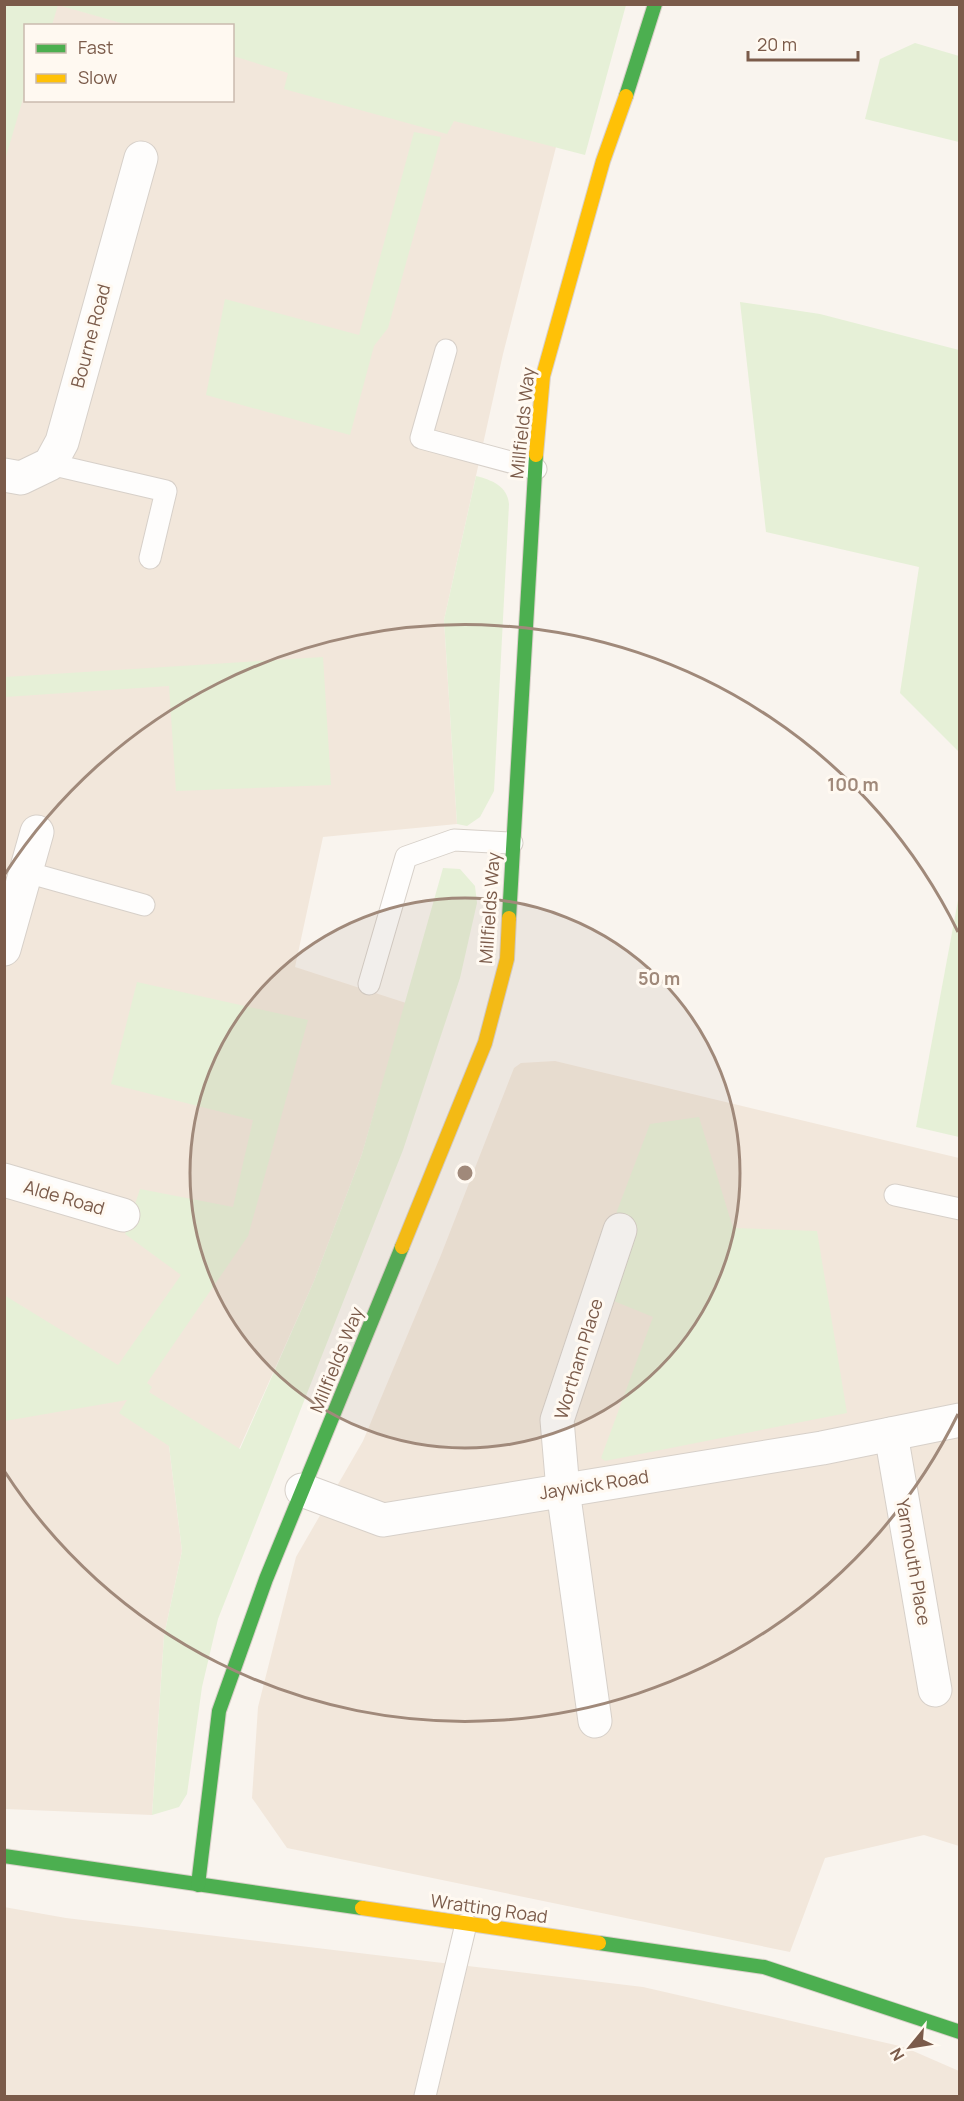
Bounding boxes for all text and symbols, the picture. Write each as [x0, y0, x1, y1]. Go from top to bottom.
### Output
legend [24, 24, 234, 102]
scale bar [748, 24, 858, 62]
text: 20 m [757, 32, 797, 56]
text: Fast [78, 35, 113, 59]
text: Slow [78, 65, 118, 89]
street label: Bourne Road [65, 281, 115, 390]
street label: Millfields Way [504, 365, 540, 480]
text: 100 m [827, 772, 879, 796]
street label: Millfields Way [473, 851, 505, 965]
text: 50 m [638, 966, 680, 990]
centre of rings [455, 1163, 475, 1183]
street label: Alde Road [21, 1174, 108, 1220]
street label: Wortham Place [548, 1295, 608, 1422]
street label: Millfields Way [304, 1303, 368, 1416]
street label: Jaywick Road [537, 1464, 650, 1505]
street label: Yarmouth Place [891, 1497, 937, 1627]
street label: Wratting Road [429, 1888, 549, 1928]
north arrow [880, 2017, 940, 2077]
text: N [885, 2044, 909, 2065]

